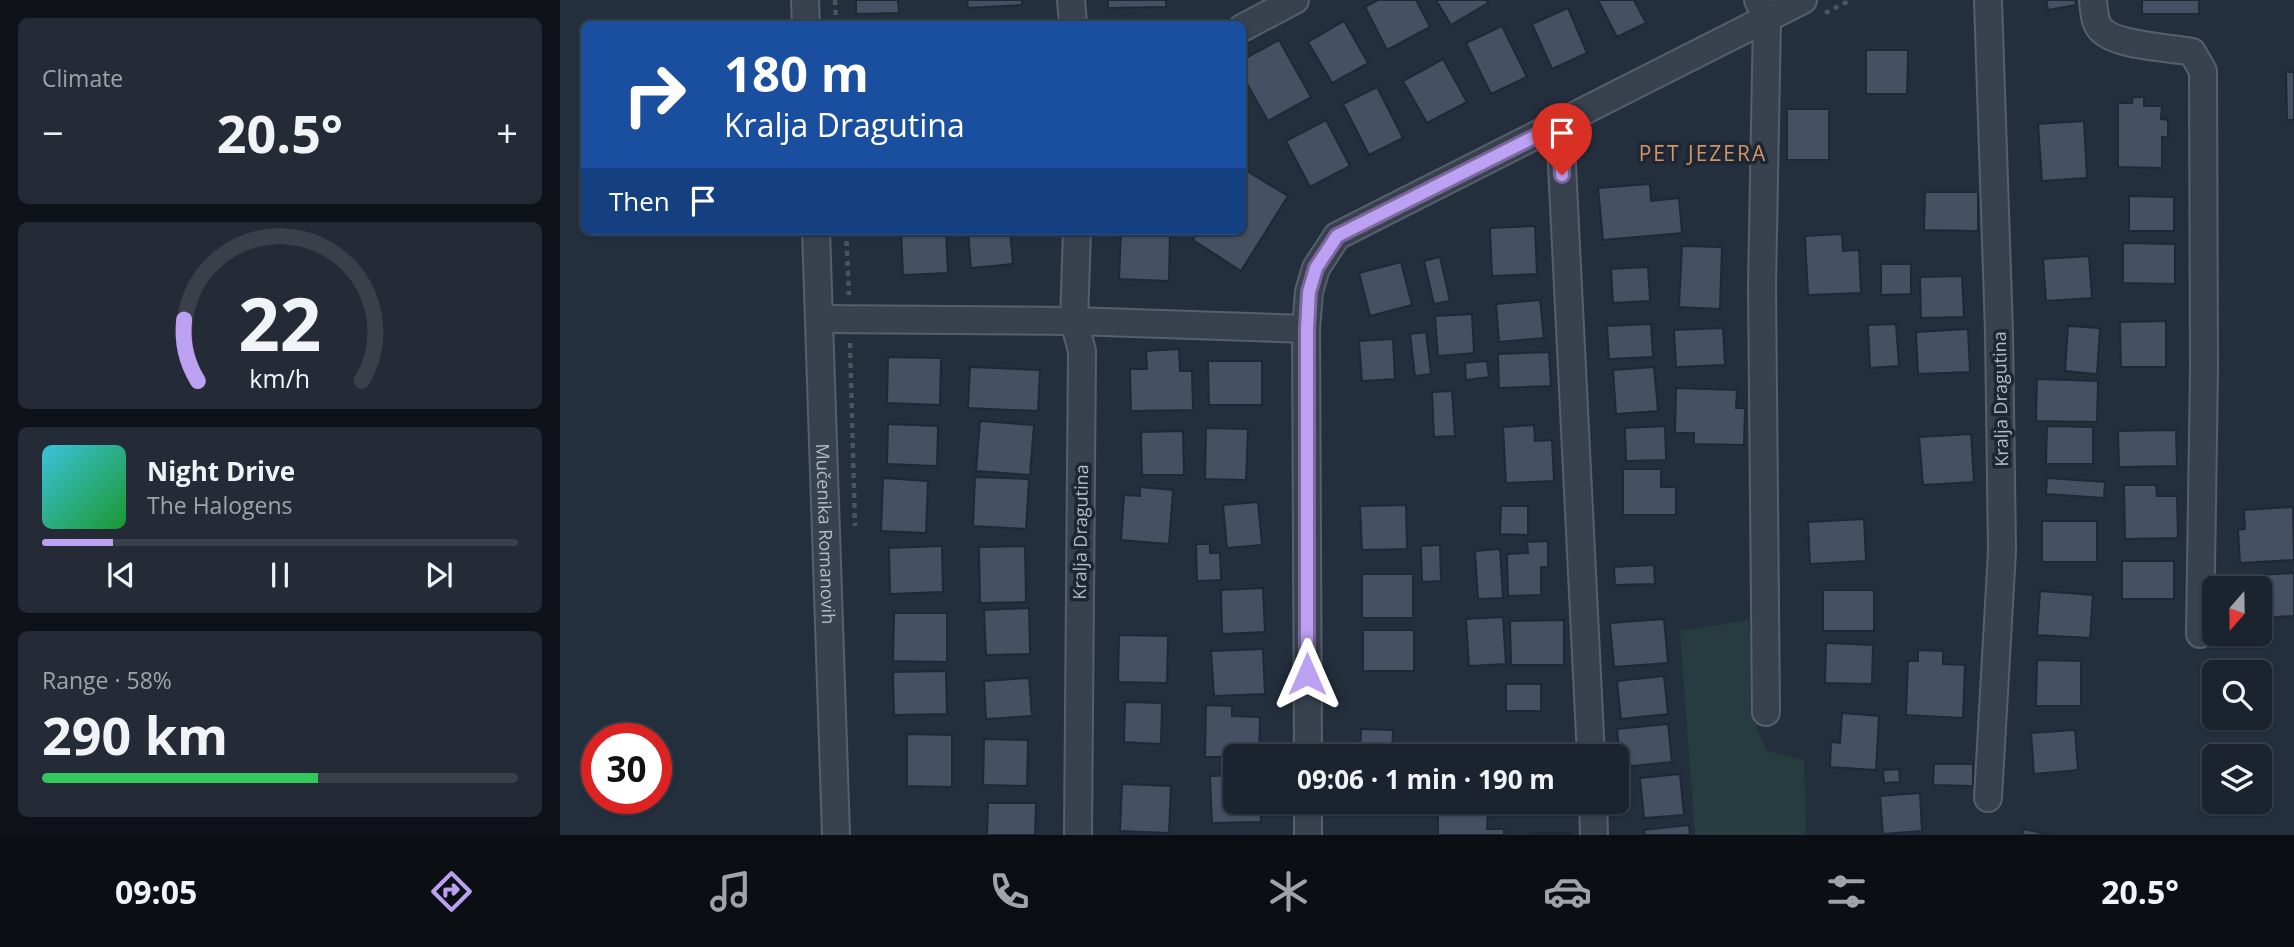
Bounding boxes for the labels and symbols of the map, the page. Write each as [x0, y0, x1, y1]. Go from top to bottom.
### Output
pin [1532, 103, 1592, 175]
district label: PET JEZERA [1639, 139, 1767, 167]
street label: Kralja Dragutina [1987, 331, 2013, 467]
street label: Mučenika Romanovih [811, 443, 841, 625]
street label: Kralja Dragutina [1067, 464, 1093, 600]
north arrow [2202, 576, 2272, 646]
position arrow [1270, 637, 1344, 711]
speed limit sign: 30 [581, 723, 672, 814]

